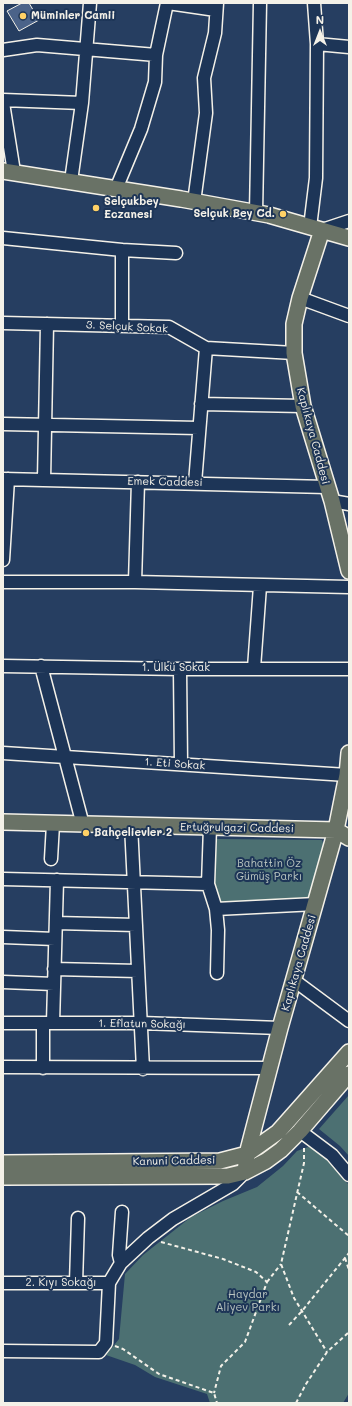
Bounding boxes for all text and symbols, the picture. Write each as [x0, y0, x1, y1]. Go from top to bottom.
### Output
place label: Müminler Camii [31, 9, 115, 23]
marker: Müminler Camii [18, 11, 28, 21]
north arrow [300, 12, 340, 52]
text: N [316, 12, 324, 27]
place label: Selçukbey Eczanesi [104, 195, 159, 221]
marker: Selçukbey Eczanesi [91, 203, 101, 213]
place label: Selçuk Bey Cd. [193, 207, 275, 221]
marker: Selçuk Bey Cd. [278, 209, 288, 219]
street label: 3. Selçuk Sokak [86, 318, 168, 336]
street label: Kaplıkaya Caddesi [294, 386, 332, 486]
street label: Emek Caddesi [127, 475, 203, 489]
street label: 1. Ülkü Sokak [142, 661, 210, 675]
street label: 1. Eti Sokak [144, 755, 206, 773]
street label: Ertuğrulgazi Caddesi [180, 820, 294, 836]
place label: Bahçelievler 2 [94, 826, 172, 840]
marker: Bahçelievler 2 [81, 828, 91, 838]
park label: Bahattin Öz Gümüş Parkı [236, 857, 302, 883]
street label: Kaplıkaya Caddesi [279, 913, 319, 1013]
street label: 1. Eflatun Sokağı [98, 1017, 186, 1031]
street label: Kanuni Caddesi [132, 1154, 216, 1168]
street label: 2. Kıyı Sokağı [26, 1276, 96, 1290]
park label: Haydar Aliyev Parkı [216, 1288, 280, 1314]

